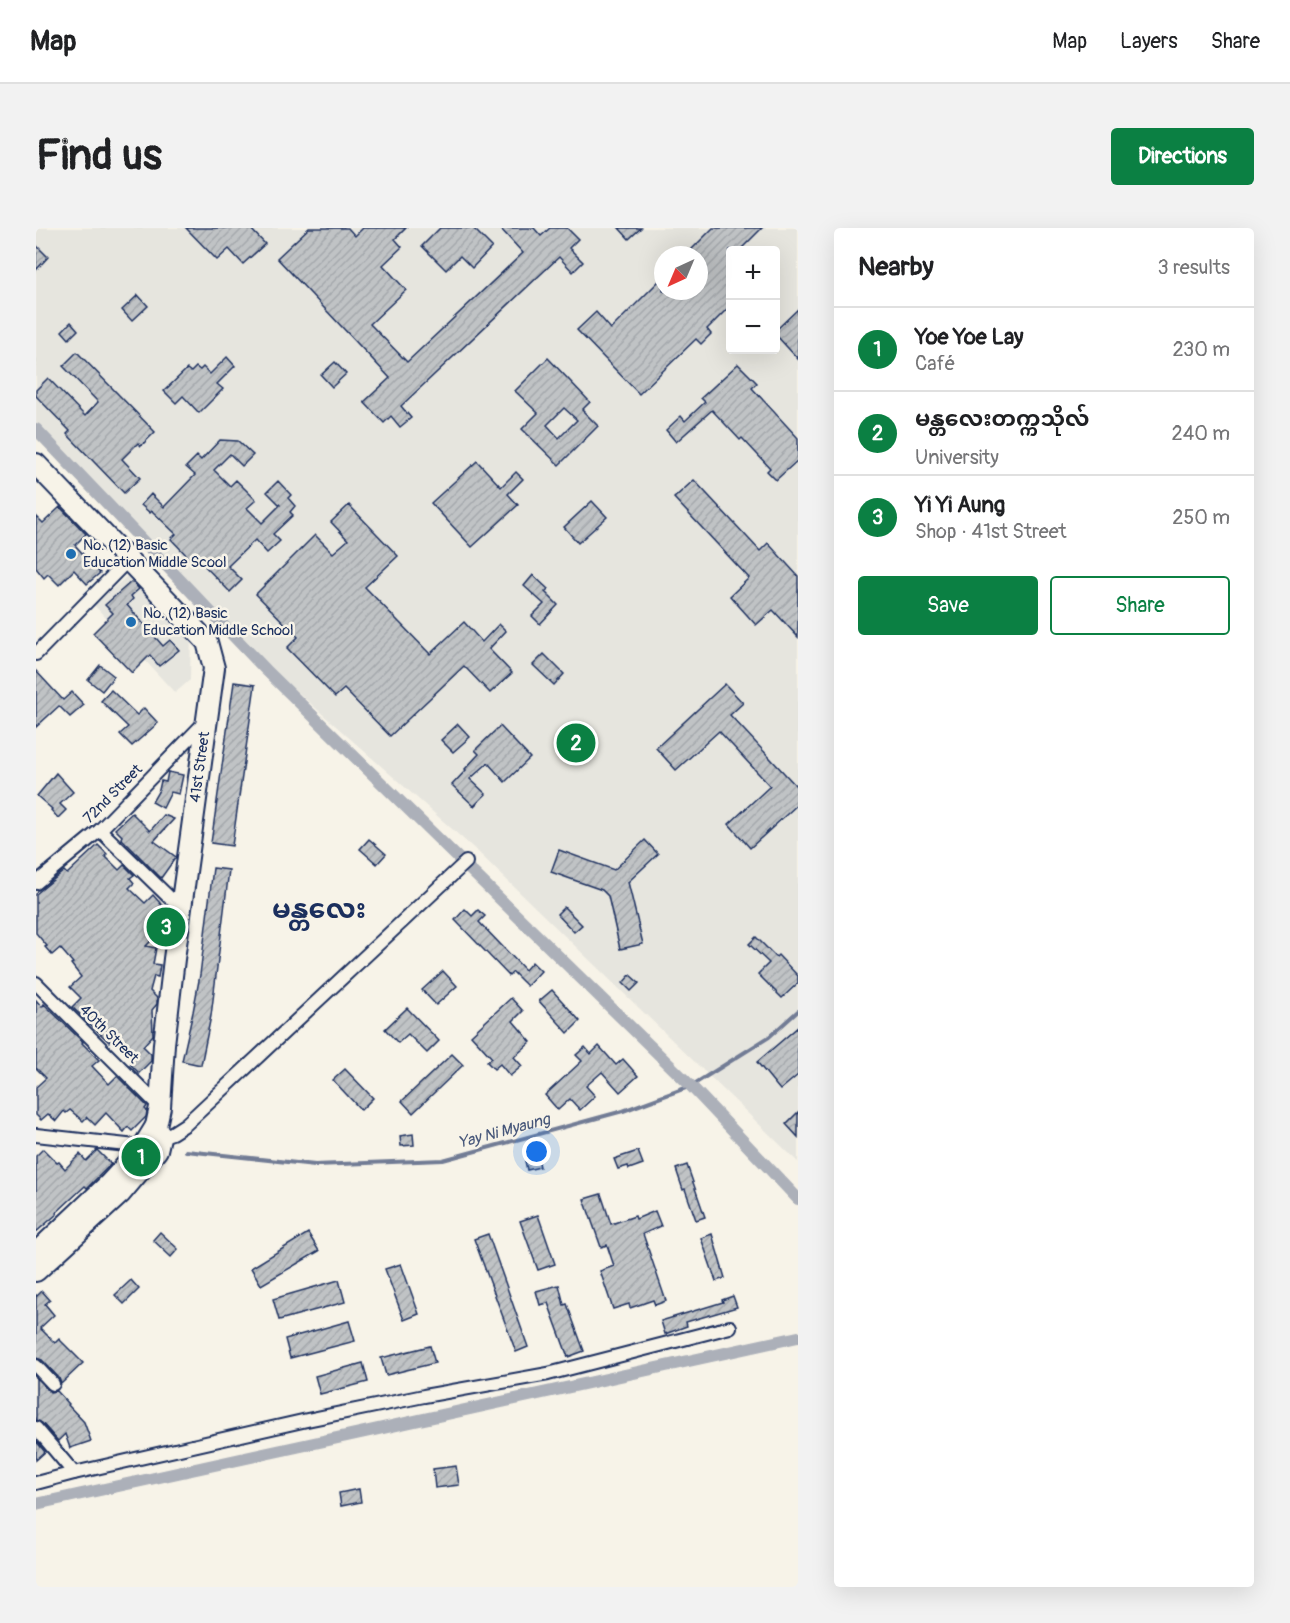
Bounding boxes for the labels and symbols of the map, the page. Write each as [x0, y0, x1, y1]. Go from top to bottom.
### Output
north arrow [654, 246, 708, 300]
place label: No. (12) Basic Education Middle Scool [83, 536, 227, 572]
marker: No. (12) Basic Education Middle Scool [64, 547, 78, 561]
place label: No. (12) Basic Education Middle School [143, 604, 294, 640]
marker: No. (12) Basic Education Middle School [124, 615, 138, 629]
pin: 2 [556, 720, 596, 766]
street label: 41st Street [186, 729, 214, 804]
street label: 72nd Street [79, 760, 147, 828]
district label: မန္တလေး [272, 893, 366, 931]
pin: 3 [146, 904, 186, 950]
street label: 40th Street [75, 1000, 143, 1068]
water label: Yay Ni Myaung [456, 1109, 554, 1153]
pin: 1 [122, 1134, 160, 1180]
your location [522, 1137, 551, 1166]

